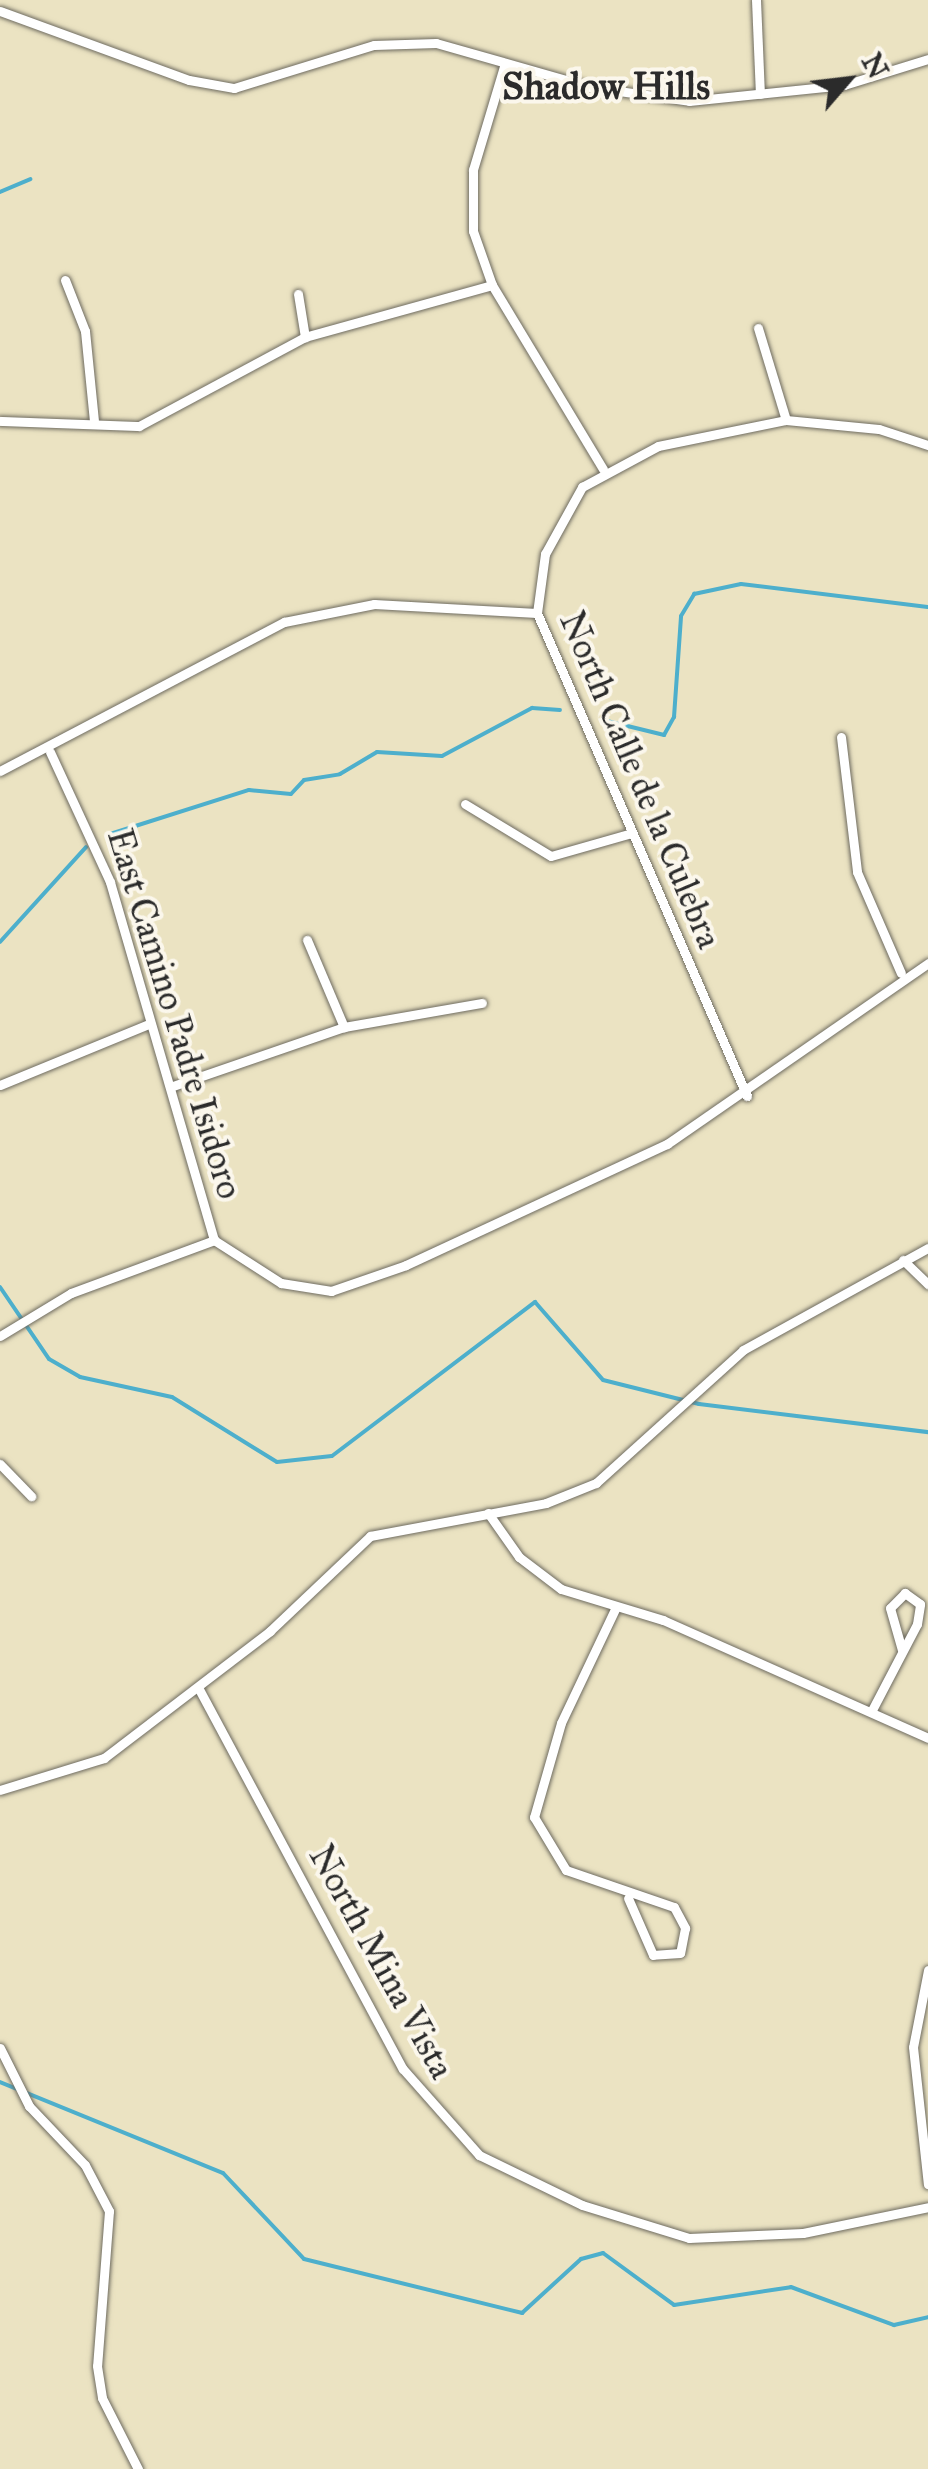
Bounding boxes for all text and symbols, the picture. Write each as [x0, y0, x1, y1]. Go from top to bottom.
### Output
north arrow [798, 30, 898, 130]
text: N [854, 47, 896, 84]
district label: Shadow Hills [502, 64, 710, 110]
street label: North Calle de la Culebra [550, 605, 730, 955]
street label: East Camino Padre Isidoro [98, 824, 250, 1204]
street label: North Mina Vista [300, 1838, 462, 2086]

